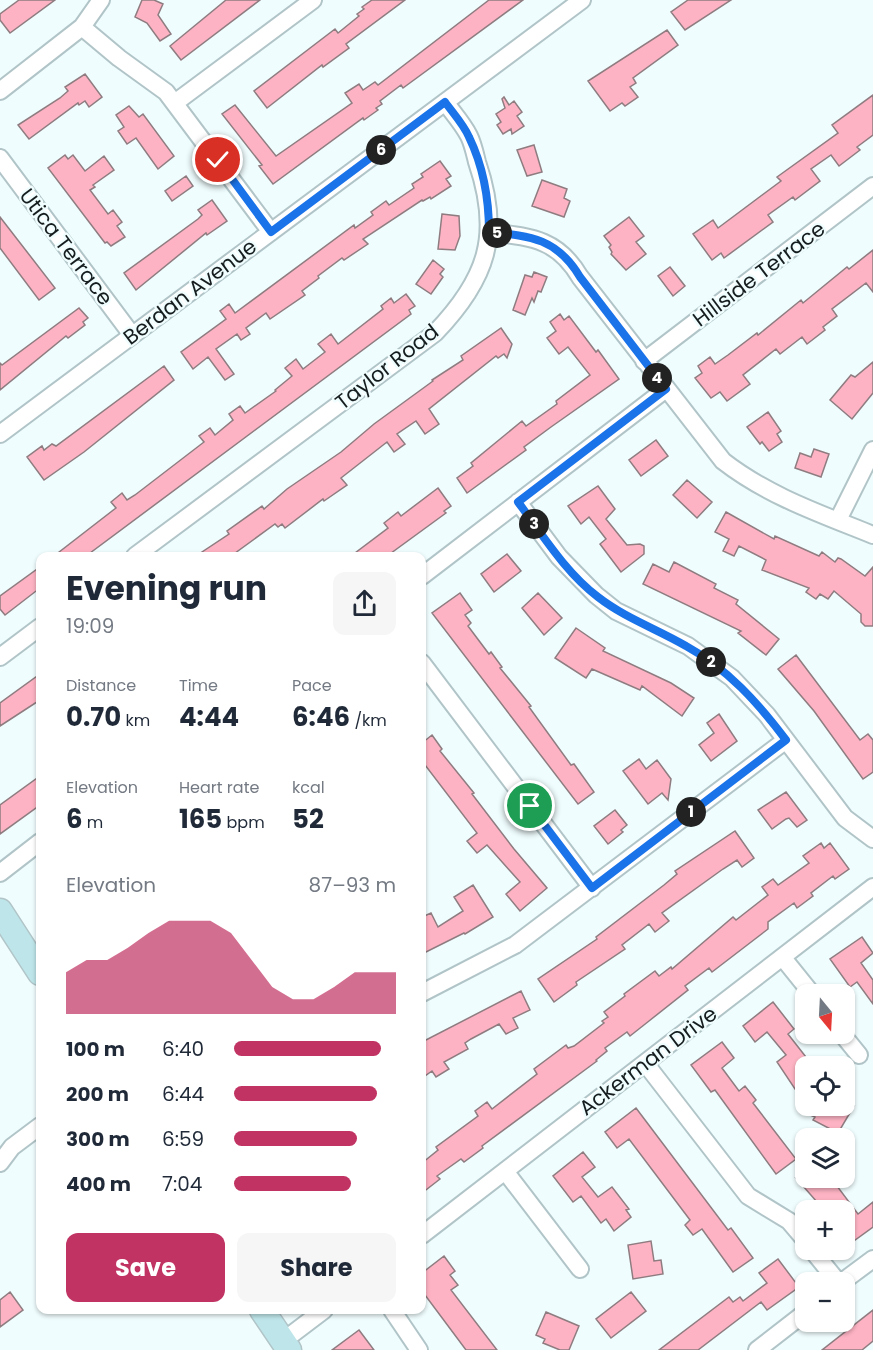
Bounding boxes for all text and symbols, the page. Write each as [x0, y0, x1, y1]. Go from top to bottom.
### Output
pin [192, 134, 243, 185]
pin: 6 [366, 135, 396, 165]
text: 6 [376, 138, 386, 161]
icon: check [201, 143, 234, 176]
street label: Utica Terrace [13, 182, 120, 311]
street label: Hillside Terrace [686, 214, 831, 333]
pin: 5 [482, 218, 512, 248]
text: 5 [492, 221, 502, 244]
street label: Berdan Avenue [117, 232, 262, 351]
street label: Taylor Road [329, 317, 444, 416]
pin: 4 [642, 363, 672, 393]
text: 4 [652, 366, 662, 389]
pin: 3 [519, 509, 549, 539]
text: 3 [529, 512, 539, 535]
text: Evening run [66, 565, 267, 612]
button: share [333, 572, 396, 635]
text: 19:09 [66, 612, 114, 640]
pin: 2 [696, 647, 726, 677]
text: 2 [706, 650, 716, 673]
text: Distance [66, 674, 136, 697]
text: Time [179, 674, 218, 697]
text: Pace [292, 674, 332, 697]
text: 0.70 [66, 699, 121, 735]
text: 4:44 [179, 699, 239, 735]
text: 6:46 [292, 699, 350, 735]
text: km [121, 709, 150, 732]
text: /km [350, 709, 387, 732]
text: Elevation [66, 776, 138, 799]
text: Heart rate [179, 776, 259, 799]
text: kcal [292, 776, 325, 799]
pin [504, 780, 555, 831]
icon: arrive [513, 789, 546, 822]
pin: 1 [676, 797, 706, 827]
text: 1 [688, 800, 694, 823]
text: 6 [66, 801, 83, 837]
text: 165 [179, 801, 222, 837]
text: 52 [292, 801, 324, 837]
text: m [83, 811, 103, 834]
text: bpm [222, 811, 265, 834]
text: Elevation [66, 871, 156, 899]
text: 87–93 m [309, 871, 396, 899]
north arrow [795, 984, 855, 1044]
map controls [795, 984, 855, 1332]
street label: Ackerman Drive [573, 999, 723, 1122]
text: 100 m [66, 1035, 125, 1063]
text: 6:40 [162, 1035, 204, 1063]
button: locate [795, 1056, 855, 1116]
text: 200 m [66, 1080, 129, 1108]
text: 6:44 [162, 1080, 204, 1108]
text: 300 m [66, 1125, 130, 1153]
text: 6:59 [162, 1125, 204, 1153]
button: layers [795, 1128, 855, 1188]
text: 400 m [66, 1170, 131, 1198]
text: 7:04 [162, 1170, 202, 1198]
button: + [795, 1200, 855, 1260]
button: Save [66, 1233, 225, 1302]
button: Share [237, 1233, 396, 1302]
button: − [795, 1272, 855, 1332]

